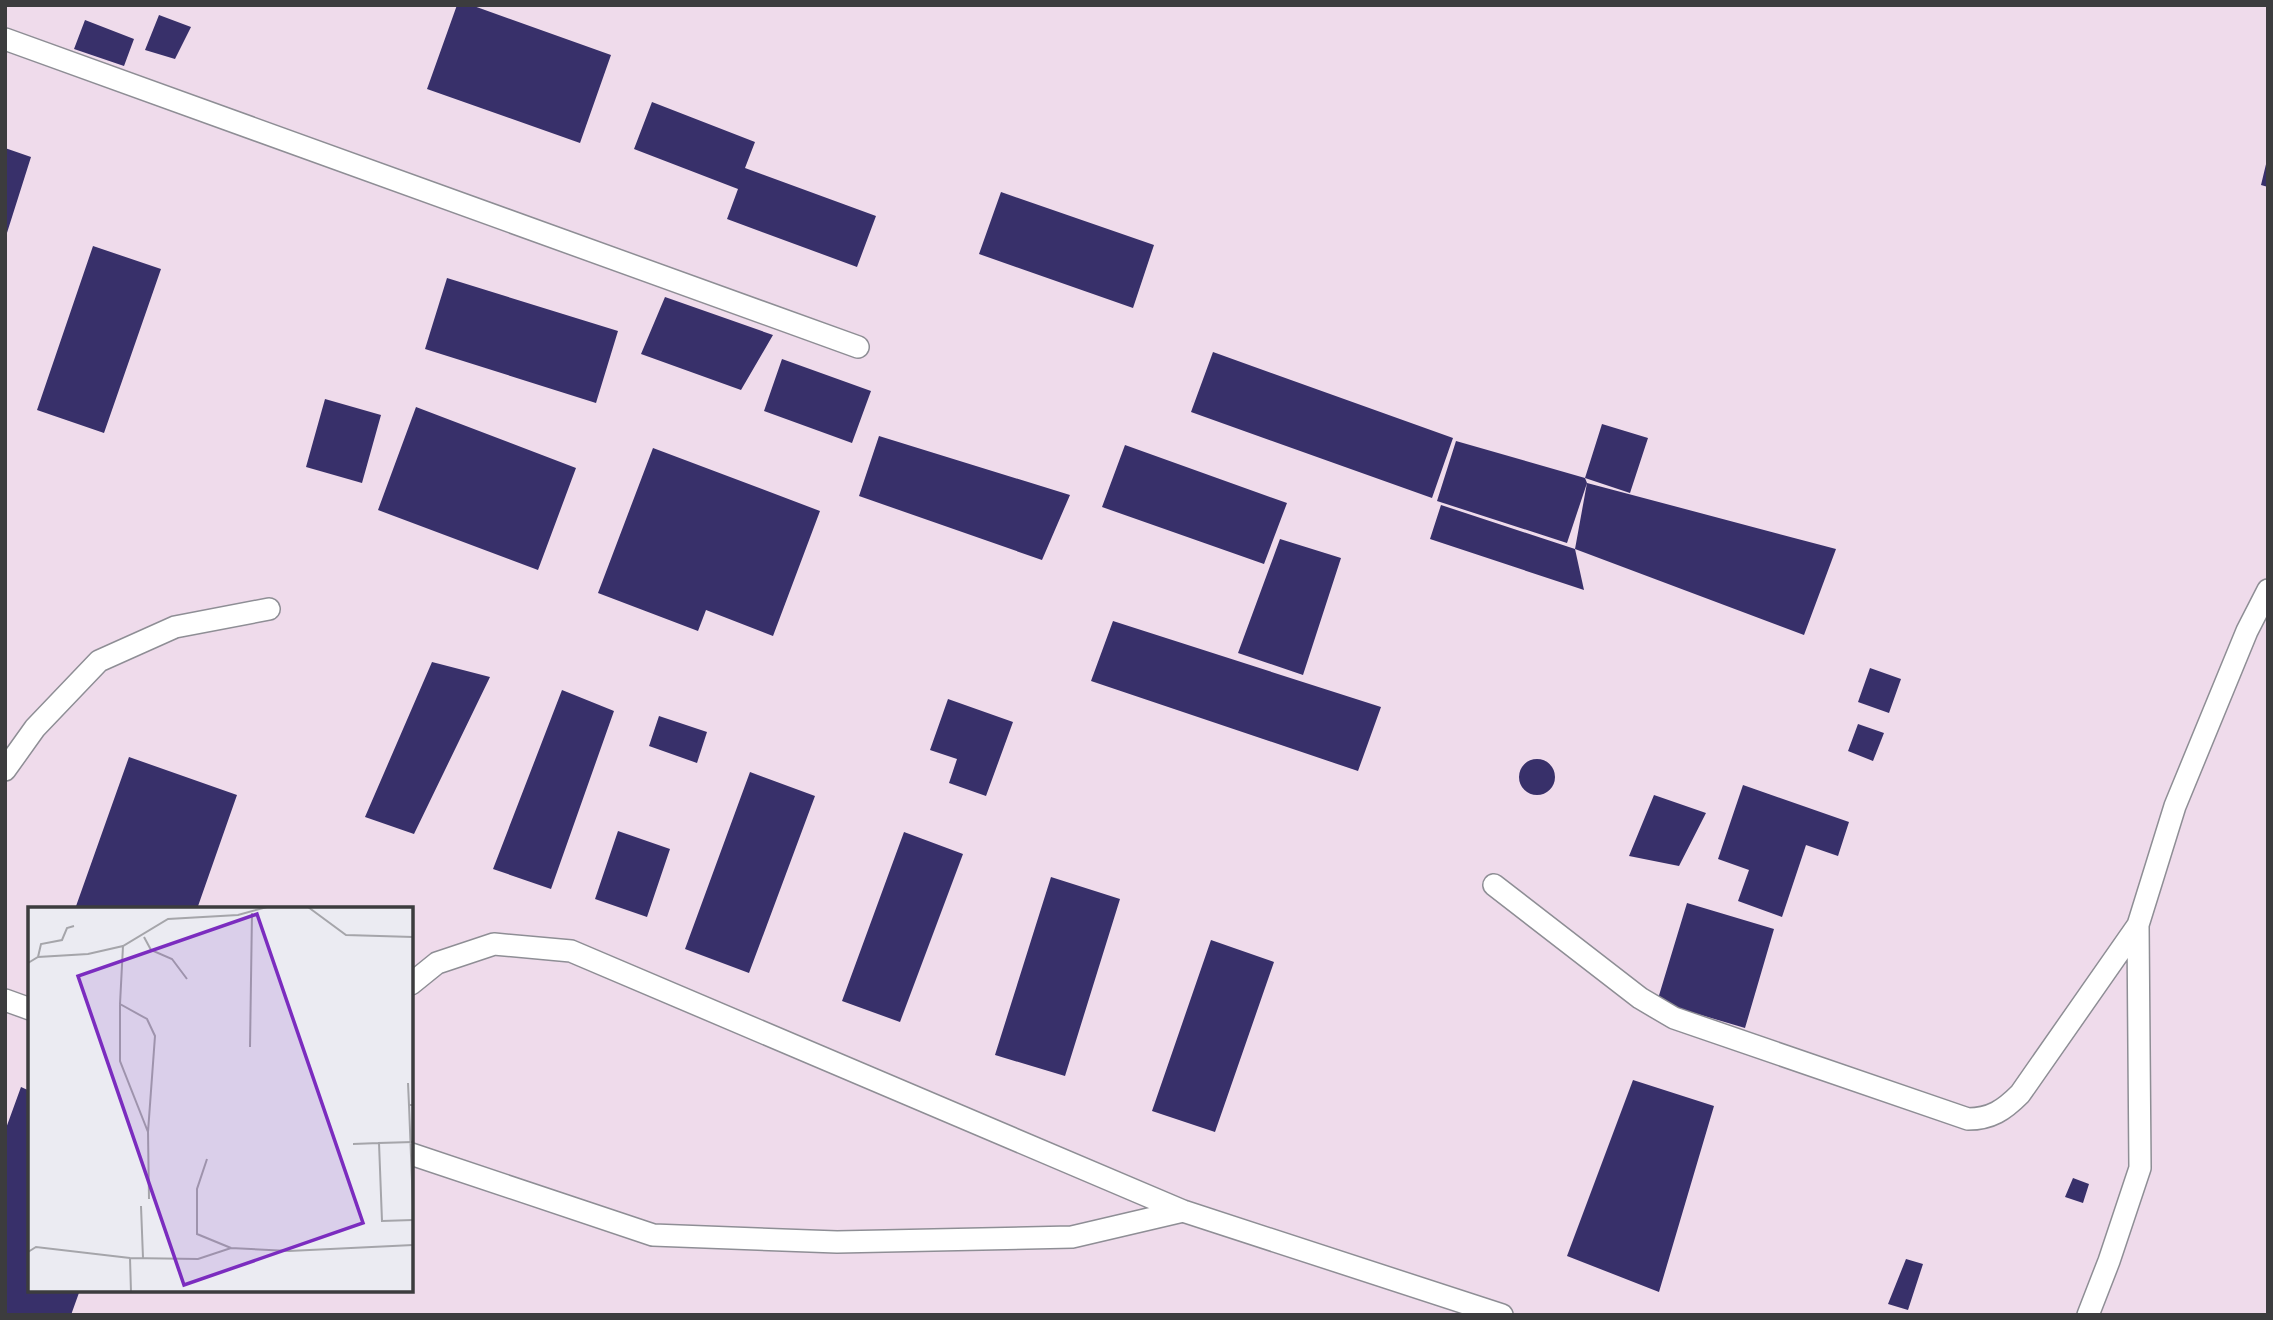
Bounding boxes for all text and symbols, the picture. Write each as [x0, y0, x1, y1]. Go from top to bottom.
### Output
inset map [28, 907, 413, 1292]

